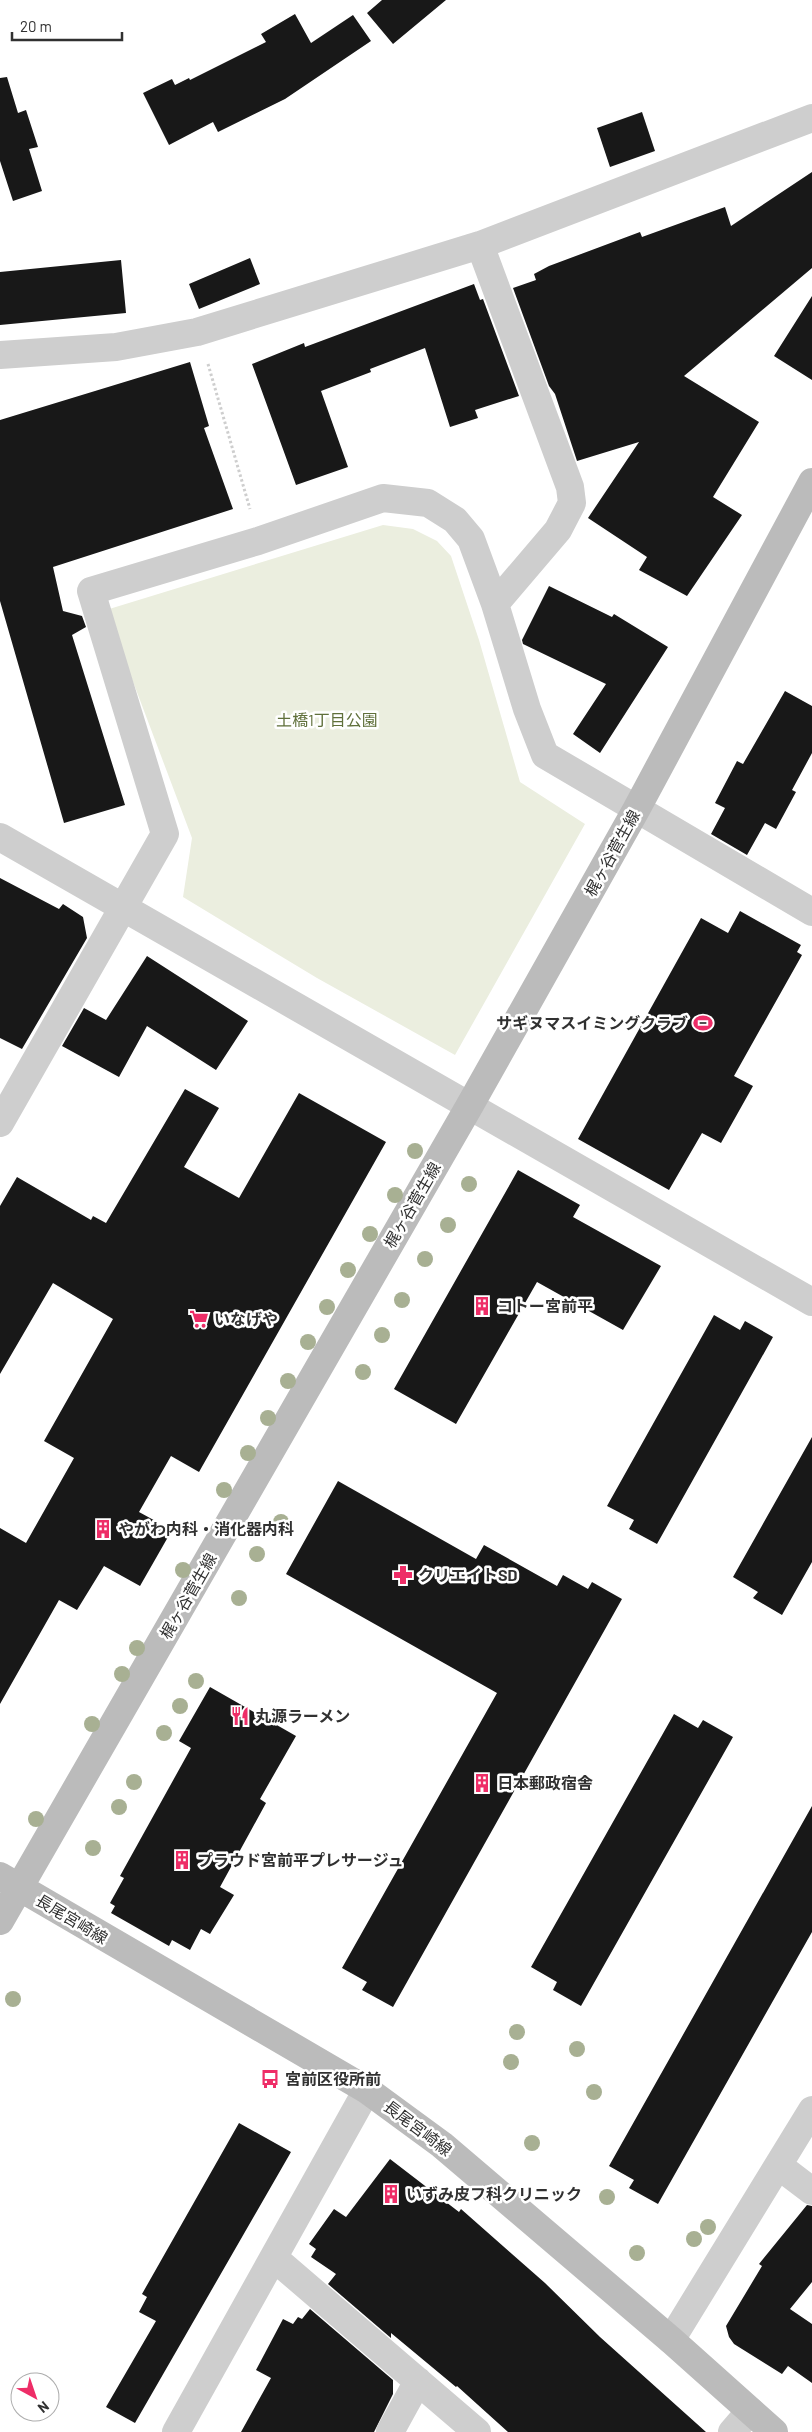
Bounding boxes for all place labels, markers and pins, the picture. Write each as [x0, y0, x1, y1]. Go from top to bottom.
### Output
sports icon: サギヌマスイミングクラブ [692, 1012, 714, 1034]
place label: サギヌマスイミングクラブ [496, 1013, 688, 1032]
building icon: コトー宮前平 [471, 1295, 493, 1317]
place label: コトー宮前平 [497, 1296, 593, 1315]
supermarket icon: いなげや [188, 1308, 210, 1330]
place label: いなげや [214, 1309, 278, 1328]
building icon: やがわ内科・消化器内科 [92, 1518, 114, 1540]
place label: やがわ内科・消化器内科 [118, 1519, 294, 1538]
pharmacy icon: クリエイトSD [392, 1564, 414, 1586]
place label: クリエイトSD [418, 1565, 518, 1584]
restaurant icon: 丸源ラーメン [229, 1705, 251, 1727]
place label: 丸源ラーメン [255, 1706, 350, 1725]
building icon: 日本郵政宿舎 [471, 1772, 493, 1794]
place label: 日本郵政宿舎 [497, 1773, 593, 1792]
building icon: プラウド宮前平プレサージュ [171, 1849, 193, 1871]
place label: プラウド宮前平プレサージュ [197, 1850, 404, 1869]
bus stop icon: 宮前区役所前 [259, 2068, 281, 2090]
place label: 宮前区役所前 [285, 2069, 381, 2088]
building icon: いずみ皮フ科クリニック [380, 2183, 402, 2205]
place label: いずみ皮フ科クリニック [406, 2184, 582, 2203]

